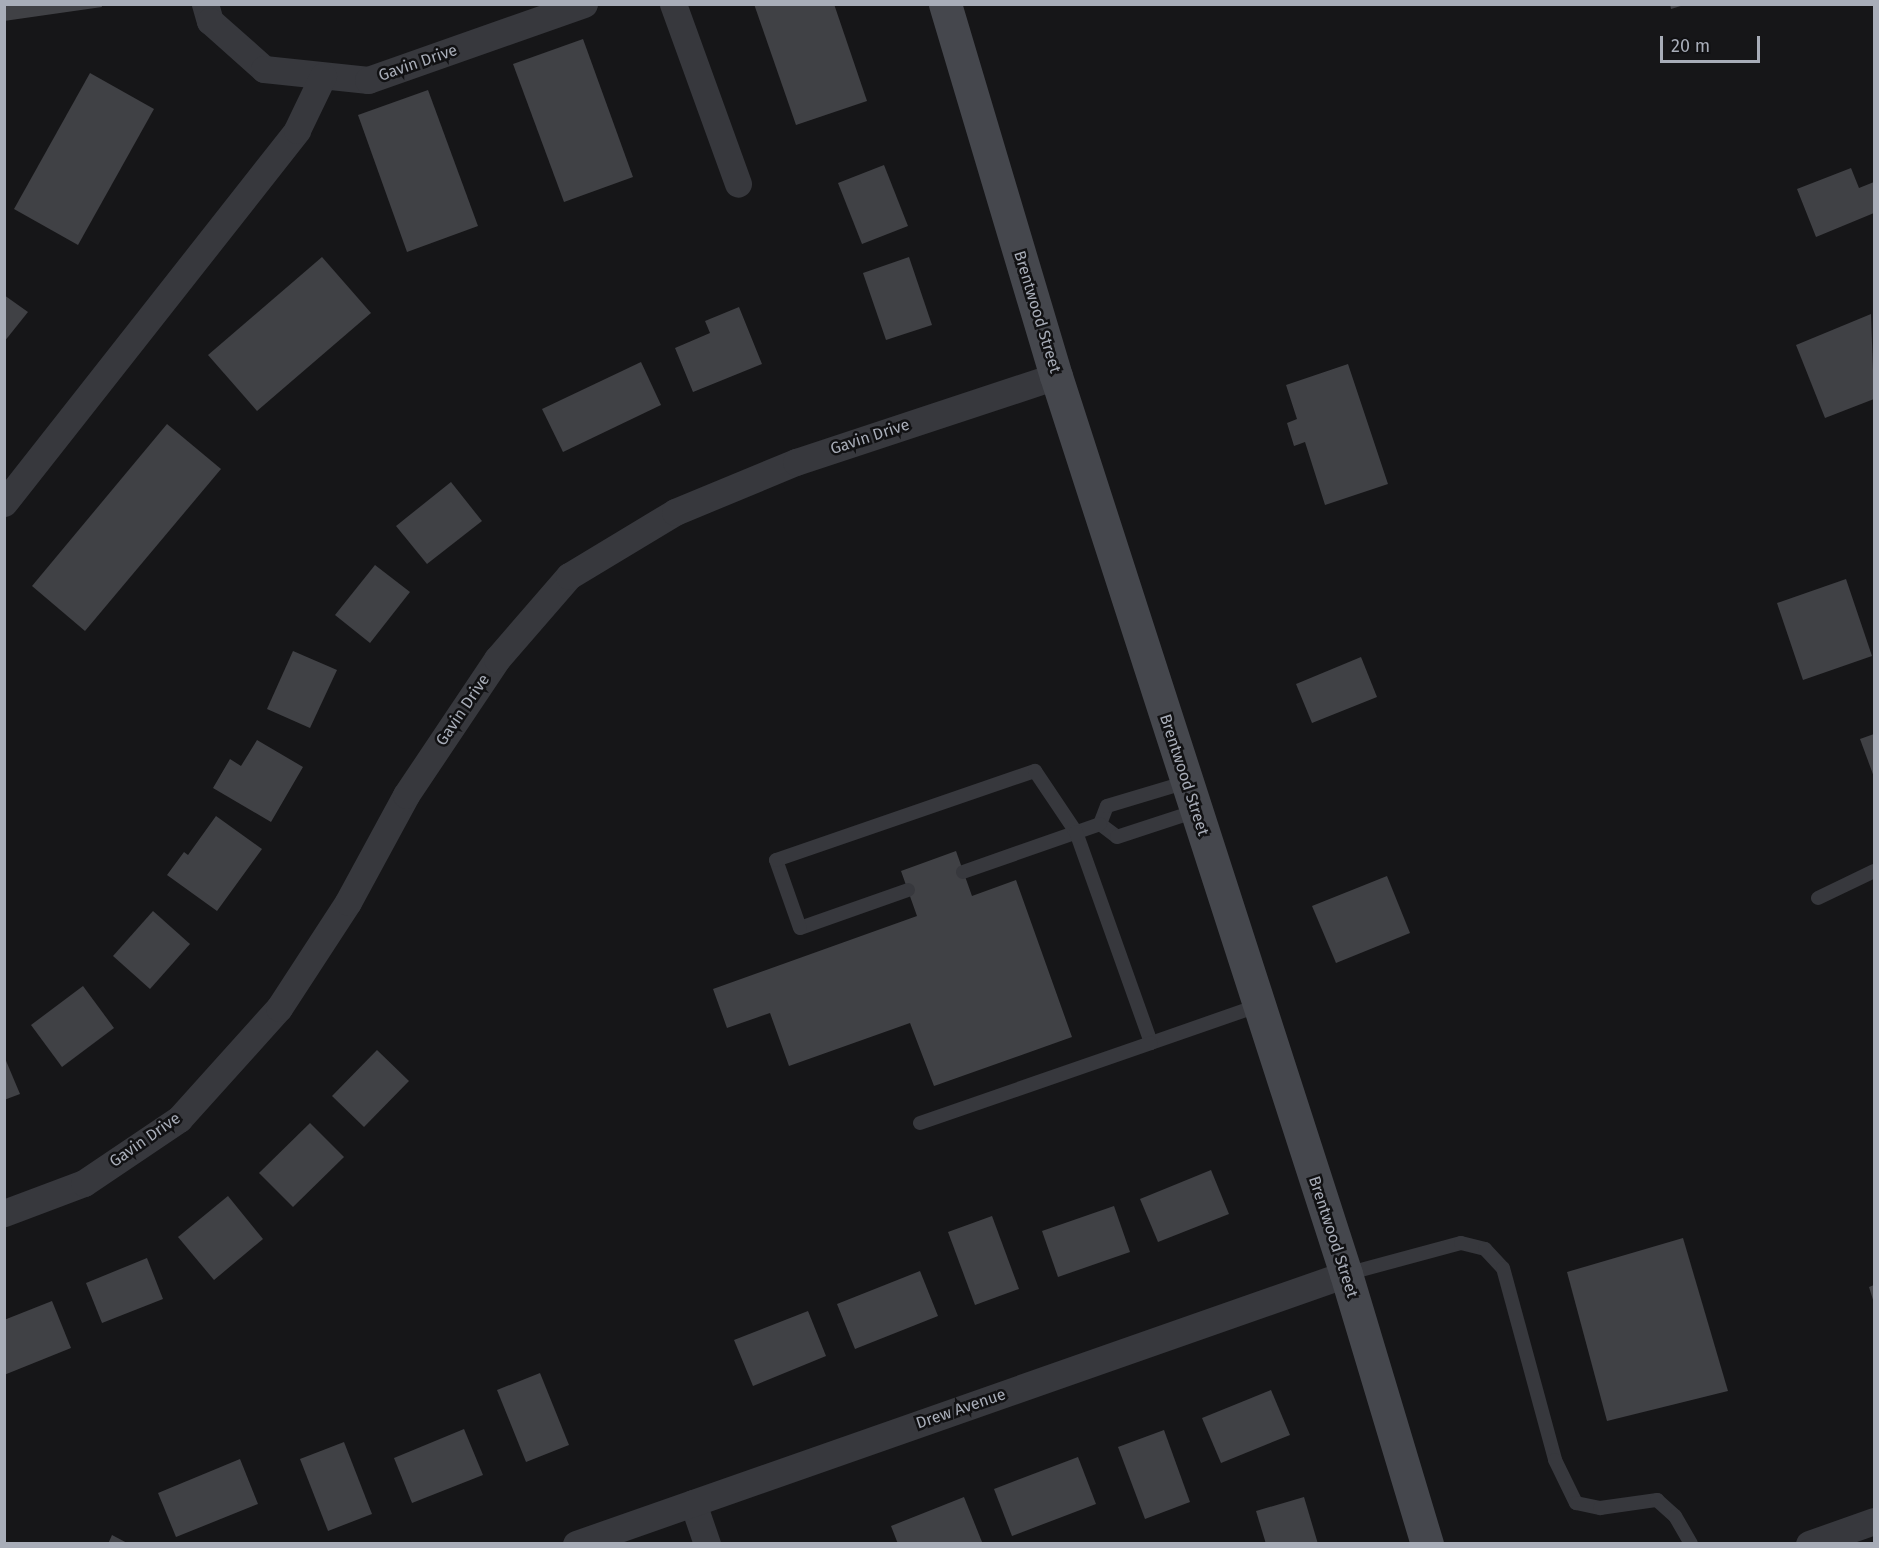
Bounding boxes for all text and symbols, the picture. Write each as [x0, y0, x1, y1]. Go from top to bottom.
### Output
scale bar [1663, 24, 1764, 62]
text: 20 m [1671, 35, 1710, 57]
street label: Gavin Drive [376, 41, 460, 85]
street label: Brentwood Street [1009, 249, 1065, 375]
street label: Gavin Drive [828, 415, 912, 459]
street label: Gavin Drive [432, 671, 494, 749]
street label: Brentwood Street [1155, 712, 1213, 838]
street label: Gavin Drive [106, 1109, 184, 1171]
street label: Brentwood Street [1304, 1174, 1362, 1300]
street label: Drew Avenue [914, 1385, 1008, 1433]

